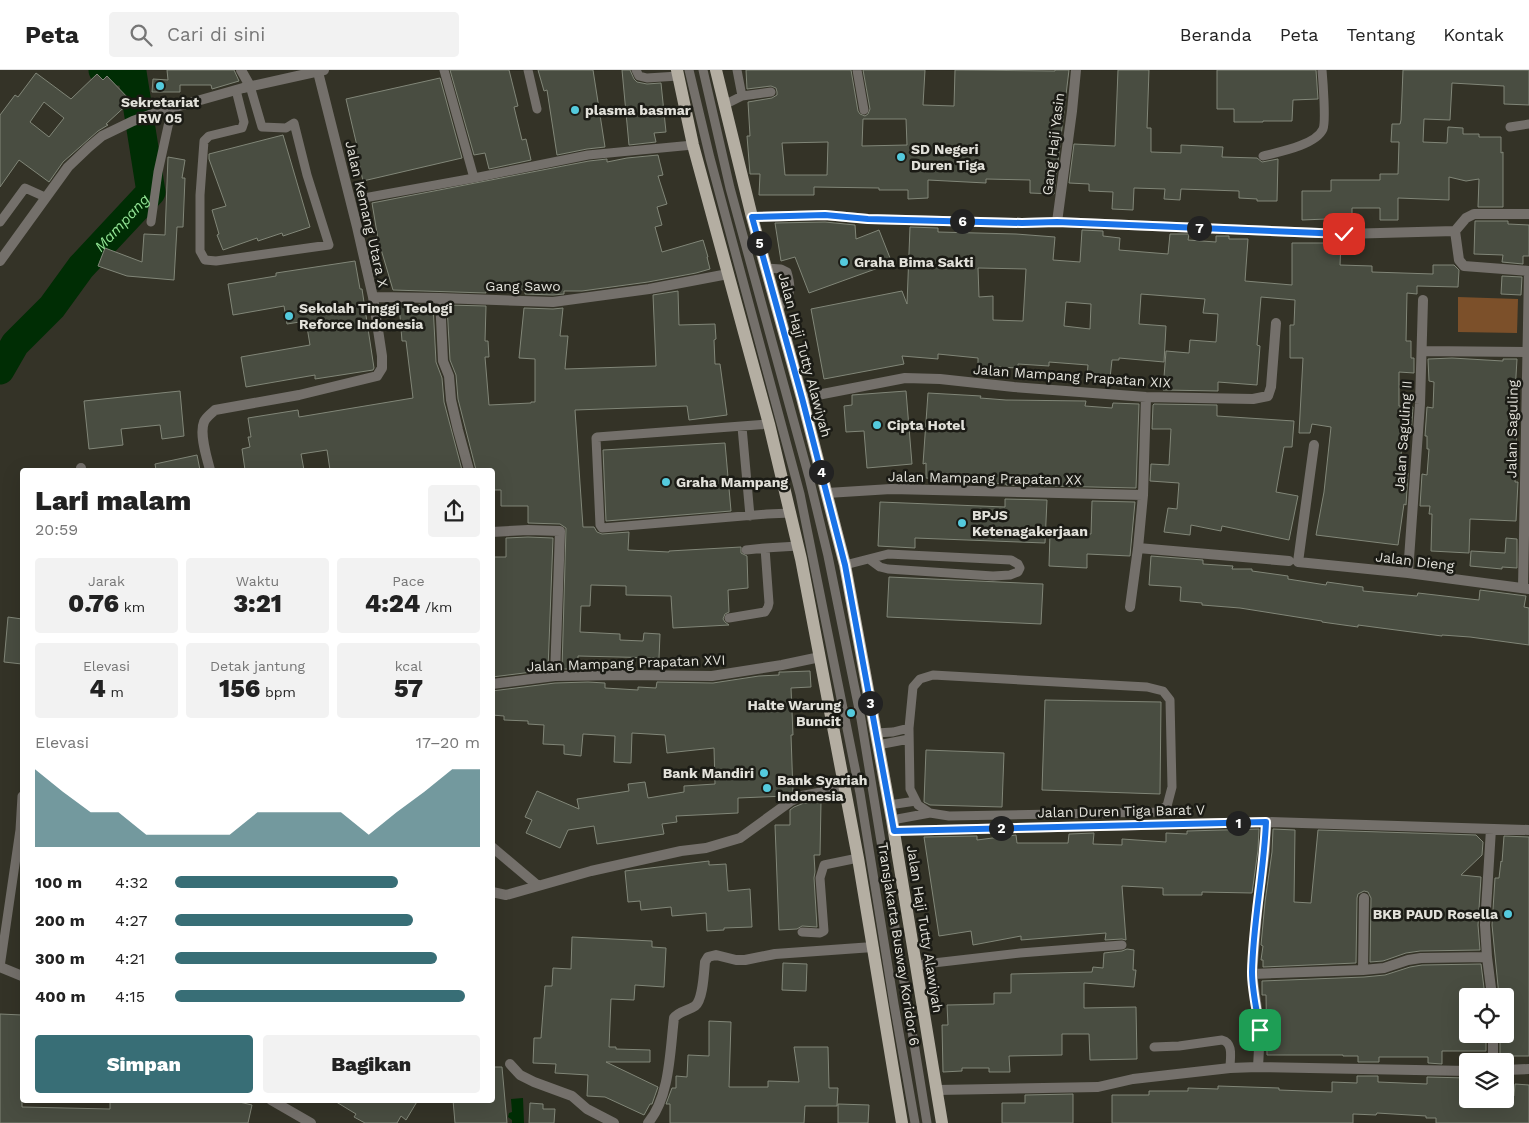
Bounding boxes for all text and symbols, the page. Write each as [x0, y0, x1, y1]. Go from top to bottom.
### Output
search box [109, 12, 459, 57]
text: Peta [25, 21, 79, 49]
icon: search [127, 21, 155, 49]
text: Cari di sini [167, 23, 265, 46]
text: Beranda [1180, 24, 1252, 45]
text: Peta [1280, 24, 1318, 45]
text: Tentang [1346, 24, 1415, 45]
text: Kontak [1443, 24, 1504, 45]
marker: Sekretariat RW 05 [154, 80, 166, 92]
street label: Gang Haji Yasin [1039, 92, 1067, 196]
place label: Sekretariat RW 05 [121, 94, 199, 126]
place label: plasma basmar [585, 102, 691, 118]
marker: plasma basmar [569, 104, 581, 116]
street label: Jalan Kemang Utara X [342, 139, 392, 289]
place label: SD Negeri Duren Tiga [911, 141, 986, 173]
marker: SD Negeri Duren Tiga [895, 151, 907, 163]
water label: Mampang [91, 190, 153, 256]
pin: 6 [950, 208, 974, 234]
text: 6 [958, 213, 967, 229]
pin [1323, 213, 1365, 255]
pin: 7 [1186, 216, 1212, 240]
text: 7 [1195, 220, 1204, 236]
icon: check [1330, 220, 1358, 248]
pin: 5 [746, 230, 772, 256]
text: 5 [755, 235, 764, 251]
place label: Graha Bima Sakti [854, 254, 974, 270]
marker: Graha Bima Sakti [838, 256, 850, 268]
street label: Jalan Haji Tutty Alawiyah [775, 271, 835, 439]
street label: Gang Sawo [485, 278, 561, 294]
place label: Sekolah Tinggi Teologi Reforce Indonesia [299, 300, 453, 332]
marker: Sekolah Tinggi Teologi Reforce Indonesia [283, 310, 295, 322]
street label: Jalan Mampang Prapatan XIX [972, 361, 1172, 391]
street label: Jalan Saguling [1503, 379, 1521, 478]
street label: Jalan Saguling II [1391, 380, 1415, 492]
place label: Cipta Hotel [887, 417, 965, 433]
marker: Cipta Hotel [871, 419, 883, 431]
pin: 4 [808, 460, 834, 484]
text: 4 [817, 464, 826, 480]
street label: Jalan Mampang Prapatan XX [888, 468, 1082, 488]
place label: Graha Mampang [676, 474, 788, 490]
marker: Graha Mampang [660, 476, 672, 488]
text: Lari malam [35, 484, 191, 517]
button: share [428, 485, 480, 537]
place label: BPJS Ketenagakerjaan [972, 507, 1088, 539]
marker: BPJS Ketenagakerjaan [956, 517, 968, 529]
text: 20:59 [35, 520, 78, 539]
street label: Jalan Dieng [1375, 548, 1456, 574]
text: Jarak [88, 573, 125, 589]
text: Waktu [236, 573, 279, 589]
text: Pace [392, 573, 425, 589]
text: 0.76 [68, 589, 119, 618]
text: 3:21 [233, 589, 282, 618]
text: 4:24 [365, 589, 420, 618]
text: km [119, 599, 145, 615]
text: /km [420, 599, 452, 615]
street label: Jalan Mampang Prapatan XVI [526, 652, 726, 674]
text: Elevasi [83, 658, 130, 674]
text: Detak jantung [210, 658, 305, 674]
text: kcal [395, 658, 422, 674]
text: 4 [89, 674, 106, 703]
text: 156 [219, 674, 260, 703]
text: 57 [394, 674, 423, 703]
text: m [106, 684, 124, 700]
text: bpm [260, 684, 296, 700]
pin: 3 [858, 690, 882, 716]
text: 3 [866, 695, 875, 711]
place label: Halte Warung Buncit [748, 697, 841, 729]
marker: Halte Warung Buncit [845, 707, 857, 719]
text: Elevasi [35, 733, 89, 752]
text: 17–20 m [416, 733, 480, 752]
place label: Bank Mandiri [663, 765, 754, 781]
marker: Bank Mandiri [758, 767, 770, 779]
place label: Bank Syariah Indonesia [777, 772, 867, 804]
marker: Bank Syariah Indonesia [761, 782, 773, 794]
street label: Jalan Duren Tiga Barat V [1037, 802, 1205, 820]
pin: 1 [1226, 810, 1250, 836]
text: 1 [1235, 815, 1242, 831]
pin: 2 [988, 816, 1014, 840]
text: 2 [997, 820, 1006, 836]
street label: Transjakarta Busway Koridor 6 [875, 841, 923, 1047]
street label: Jalan Haji Tutty Alawiyah [904, 844, 946, 1014]
text: 100 m [35, 873, 82, 892]
text: 4:32 [115, 873, 148, 892]
place label: BKB PAUD Rosella [1373, 906, 1499, 922]
marker: BKB PAUD Rosella [1502, 908, 1514, 920]
text: 200 m [35, 911, 85, 930]
text: 4:27 [115, 911, 148, 930]
text: 300 m [35, 949, 85, 968]
text: 4:21 [115, 949, 145, 968]
text: 400 m [35, 987, 86, 1006]
text: 4:15 [115, 987, 145, 1006]
map controls [1459, 988, 1514, 1108]
button: locate [1459, 988, 1514, 1043]
pin [1239, 1009, 1281, 1051]
icon: arrive [1246, 1016, 1274, 1044]
button: Simpan [35, 1035, 253, 1093]
button: Bagikan [263, 1035, 480, 1093]
button: layers [1459, 1053, 1514, 1108]

